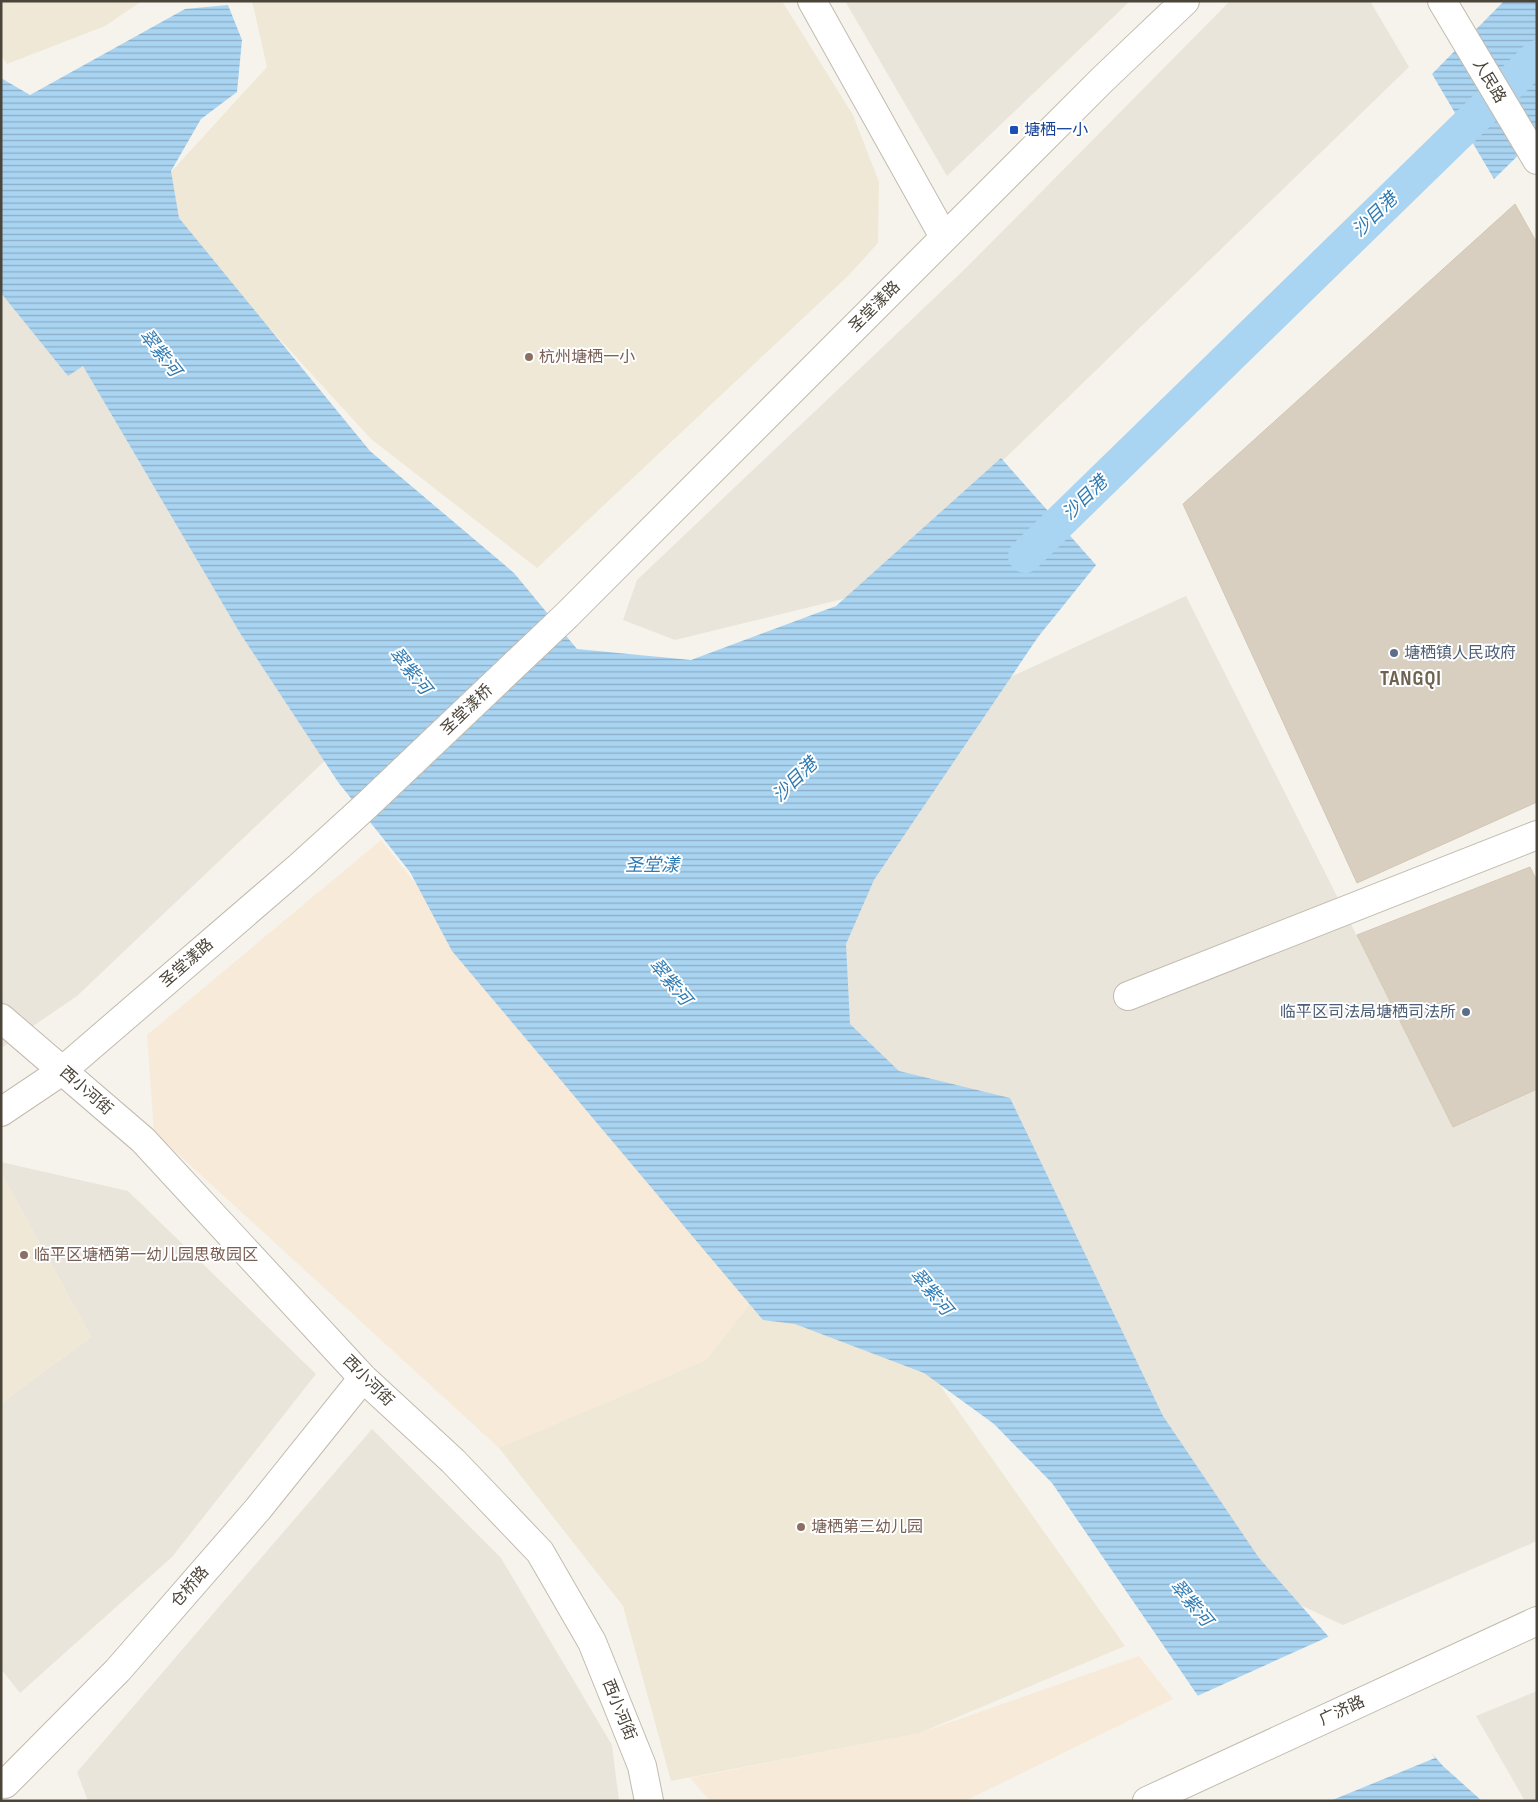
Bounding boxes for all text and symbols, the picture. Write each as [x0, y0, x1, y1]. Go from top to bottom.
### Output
street label: 人民路 [1468, 56, 1510, 106]
place label: 塘栖一小 [1024, 121, 1088, 140]
marker: 塘栖一小 [1008, 124, 1020, 136]
water label: 沙目港 [1348, 187, 1404, 241]
street label: 圣堂漾路 [846, 278, 904, 336]
water label: 翠紫河 [135, 325, 187, 383]
place label: 杭州塘栖一小 [539, 348, 635, 367]
marker: 杭州塘栖一小 [523, 351, 535, 363]
water label: 沙目港 [1058, 470, 1114, 524]
water label: 翠紫河 [385, 643, 437, 701]
place label: 塘栖镇人民政府 [1404, 644, 1516, 663]
marker: 塘栖镇人民政府 [1388, 647, 1400, 659]
district label: TANGQI [1380, 666, 1442, 691]
street label: 圣堂漾桥 [437, 681, 497, 739]
water label: 沙目港 [768, 752, 824, 806]
water label: 圣堂漾 [625, 855, 681, 876]
street label: 圣堂漾路 [157, 935, 217, 991]
water label: 翠紫河 [645, 955, 697, 1012]
place label: 临平区司法局塘栖司法所 [1280, 1003, 1456, 1022]
marker: 临平区司法局塘栖司法所 [1460, 1006, 1472, 1018]
street label: 西小河街 [56, 1063, 116, 1119]
place label: 临平区塘栖第一幼儿园思敬园区 [34, 1246, 258, 1265]
marker: 临平区塘栖第一幼儿园思敬园区 [18, 1249, 30, 1261]
water label: 翠紫河 [906, 1265, 958, 1322]
street label: 西小河街 [339, 1352, 397, 1410]
place label: 塘栖第三幼儿园 [811, 1518, 923, 1537]
marker: 塘栖第三幼儿园 [795, 1521, 807, 1533]
street label: 仓桥路 [167, 1563, 213, 1611]
water label: 翠紫河 [1166, 1576, 1218, 1633]
street label: 西小河街 [598, 1677, 640, 1743]
street label: 广济路 [1316, 1692, 1368, 1730]

